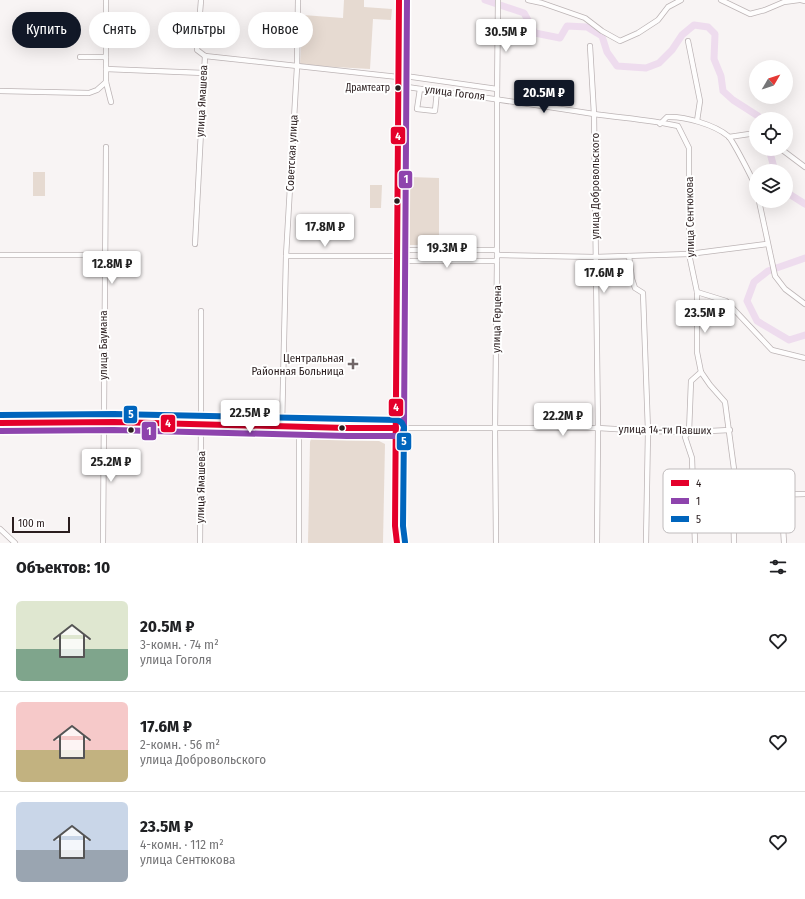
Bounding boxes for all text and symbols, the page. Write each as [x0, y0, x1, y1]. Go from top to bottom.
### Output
chip: Купить [12, 12, 81, 48]
chip: Снять [89, 12, 150, 48]
chip: Фильтры [158, 12, 240, 48]
chip: Новое [248, 12, 313, 48]
pin: 30.5M ₽ [469, 19, 543, 53]
text: 30.5M ₽ [485, 24, 527, 39]
north arrow [749, 60, 793, 104]
map controls [749, 60, 793, 208]
street label: улица Ямашева [194, 65, 210, 137]
pin: 20.5M ₽ [507, 80, 581, 114]
place label: Драмтеатр [345, 82, 390, 94]
marker: Драмтеатр [393, 83, 403, 93]
street label: улица Гоголя [424, 83, 486, 103]
text: 20.5M ₽ [523, 85, 565, 100]
button: locate [749, 112, 793, 156]
street label: Советская улица [284, 114, 300, 192]
line badge: 4 [390, 126, 406, 145]
text: 4 [395, 130, 401, 143]
street label: улица Добровольского [589, 132, 602, 239]
button: layers [749, 164, 793, 208]
line badge: 1 [398, 170, 413, 189]
text: 1 [404, 173, 408, 186]
street label: улица Сентюкова [683, 177, 697, 257]
unlabelled marker [392, 196, 402, 206]
pin: 17.8M ₽ [288, 214, 362, 248]
text: 17.8M ₽ [305, 219, 345, 234]
pin: 19.3M ₽ [410, 235, 484, 269]
text: 19.3M ₽ [427, 240, 467, 255]
pin: 12.8M ₽ [75, 251, 149, 285]
text: 12.8M ₽ [92, 256, 132, 271]
pin: 17.6M ₽ [567, 260, 641, 294]
text: 17.6M ₽ [584, 265, 624, 280]
street label: улица Герцена [490, 285, 504, 353]
pin: 23.5M ₽ [668, 300, 742, 334]
text: 23.5M ₽ [685, 305, 725, 320]
street label: улица Баумана [97, 310, 110, 380]
place label: Центральная Районная Больница [251, 352, 344, 378]
marker: Центральная Районная Больница [347, 358, 359, 370]
line badge: 4 [388, 398, 404, 417]
pin: 22.5M ₽ [213, 400, 287, 434]
text: 4 [393, 401, 399, 414]
pin: 22.2M ₽ [526, 403, 600, 437]
line badge: 5 [123, 405, 138, 424]
text: 22.5M ₽ [230, 405, 270, 420]
text: 5 [128, 408, 134, 421]
text: 22.2M ₽ [543, 408, 583, 423]
line badge: 4 [160, 414, 176, 433]
text: 4 [165, 417, 171, 430]
line badge: 1 [141, 421, 157, 441]
unlabelled marker [337, 423, 347, 433]
street label: улица 14-ти Павших [619, 423, 712, 437]
unlabelled marker [126, 425, 136, 435]
text: 1 [147, 425, 151, 438]
line badge: 5 [396, 432, 412, 451]
text: 5 [401, 435, 407, 448]
pin: 25.2M ₽ [74, 449, 148, 483]
street label: улица Ямашева [194, 451, 208, 523]
text: 25.2M ₽ [91, 454, 131, 469]
legend [663, 469, 795, 533]
text: 4 [696, 477, 702, 490]
text: 1 [696, 495, 700, 508]
text: 5 [696, 513, 701, 526]
scale bar [12, 515, 70, 534]
text: 100 m [18, 517, 45, 530]
icon: filters [767, 556, 789, 578]
text: Объектов: 10 [16, 557, 110, 578]
text: 20.5M ₽ [140, 616, 195, 637]
icon: home [48, 617, 96, 665]
icon: heart [767, 630, 789, 652]
text: 3-комн. · 74 m² [140, 637, 219, 652]
text: улица Гоголя [140, 652, 212, 667]
text: 17.6M ₽ [140, 716, 192, 737]
icon: home [48, 718, 96, 766]
icon: heart [767, 731, 789, 753]
text: 2-комн. · 56 m² [140, 737, 220, 752]
text: улица Добровольского [140, 752, 266, 767]
text: 23.5M ₽ [140, 816, 193, 837]
icon: home [48, 818, 96, 866]
icon: heart [767, 831, 789, 853]
text: 4-комн. · 112 m² [140, 837, 224, 852]
text: улица Сентюкова [140, 852, 235, 867]

